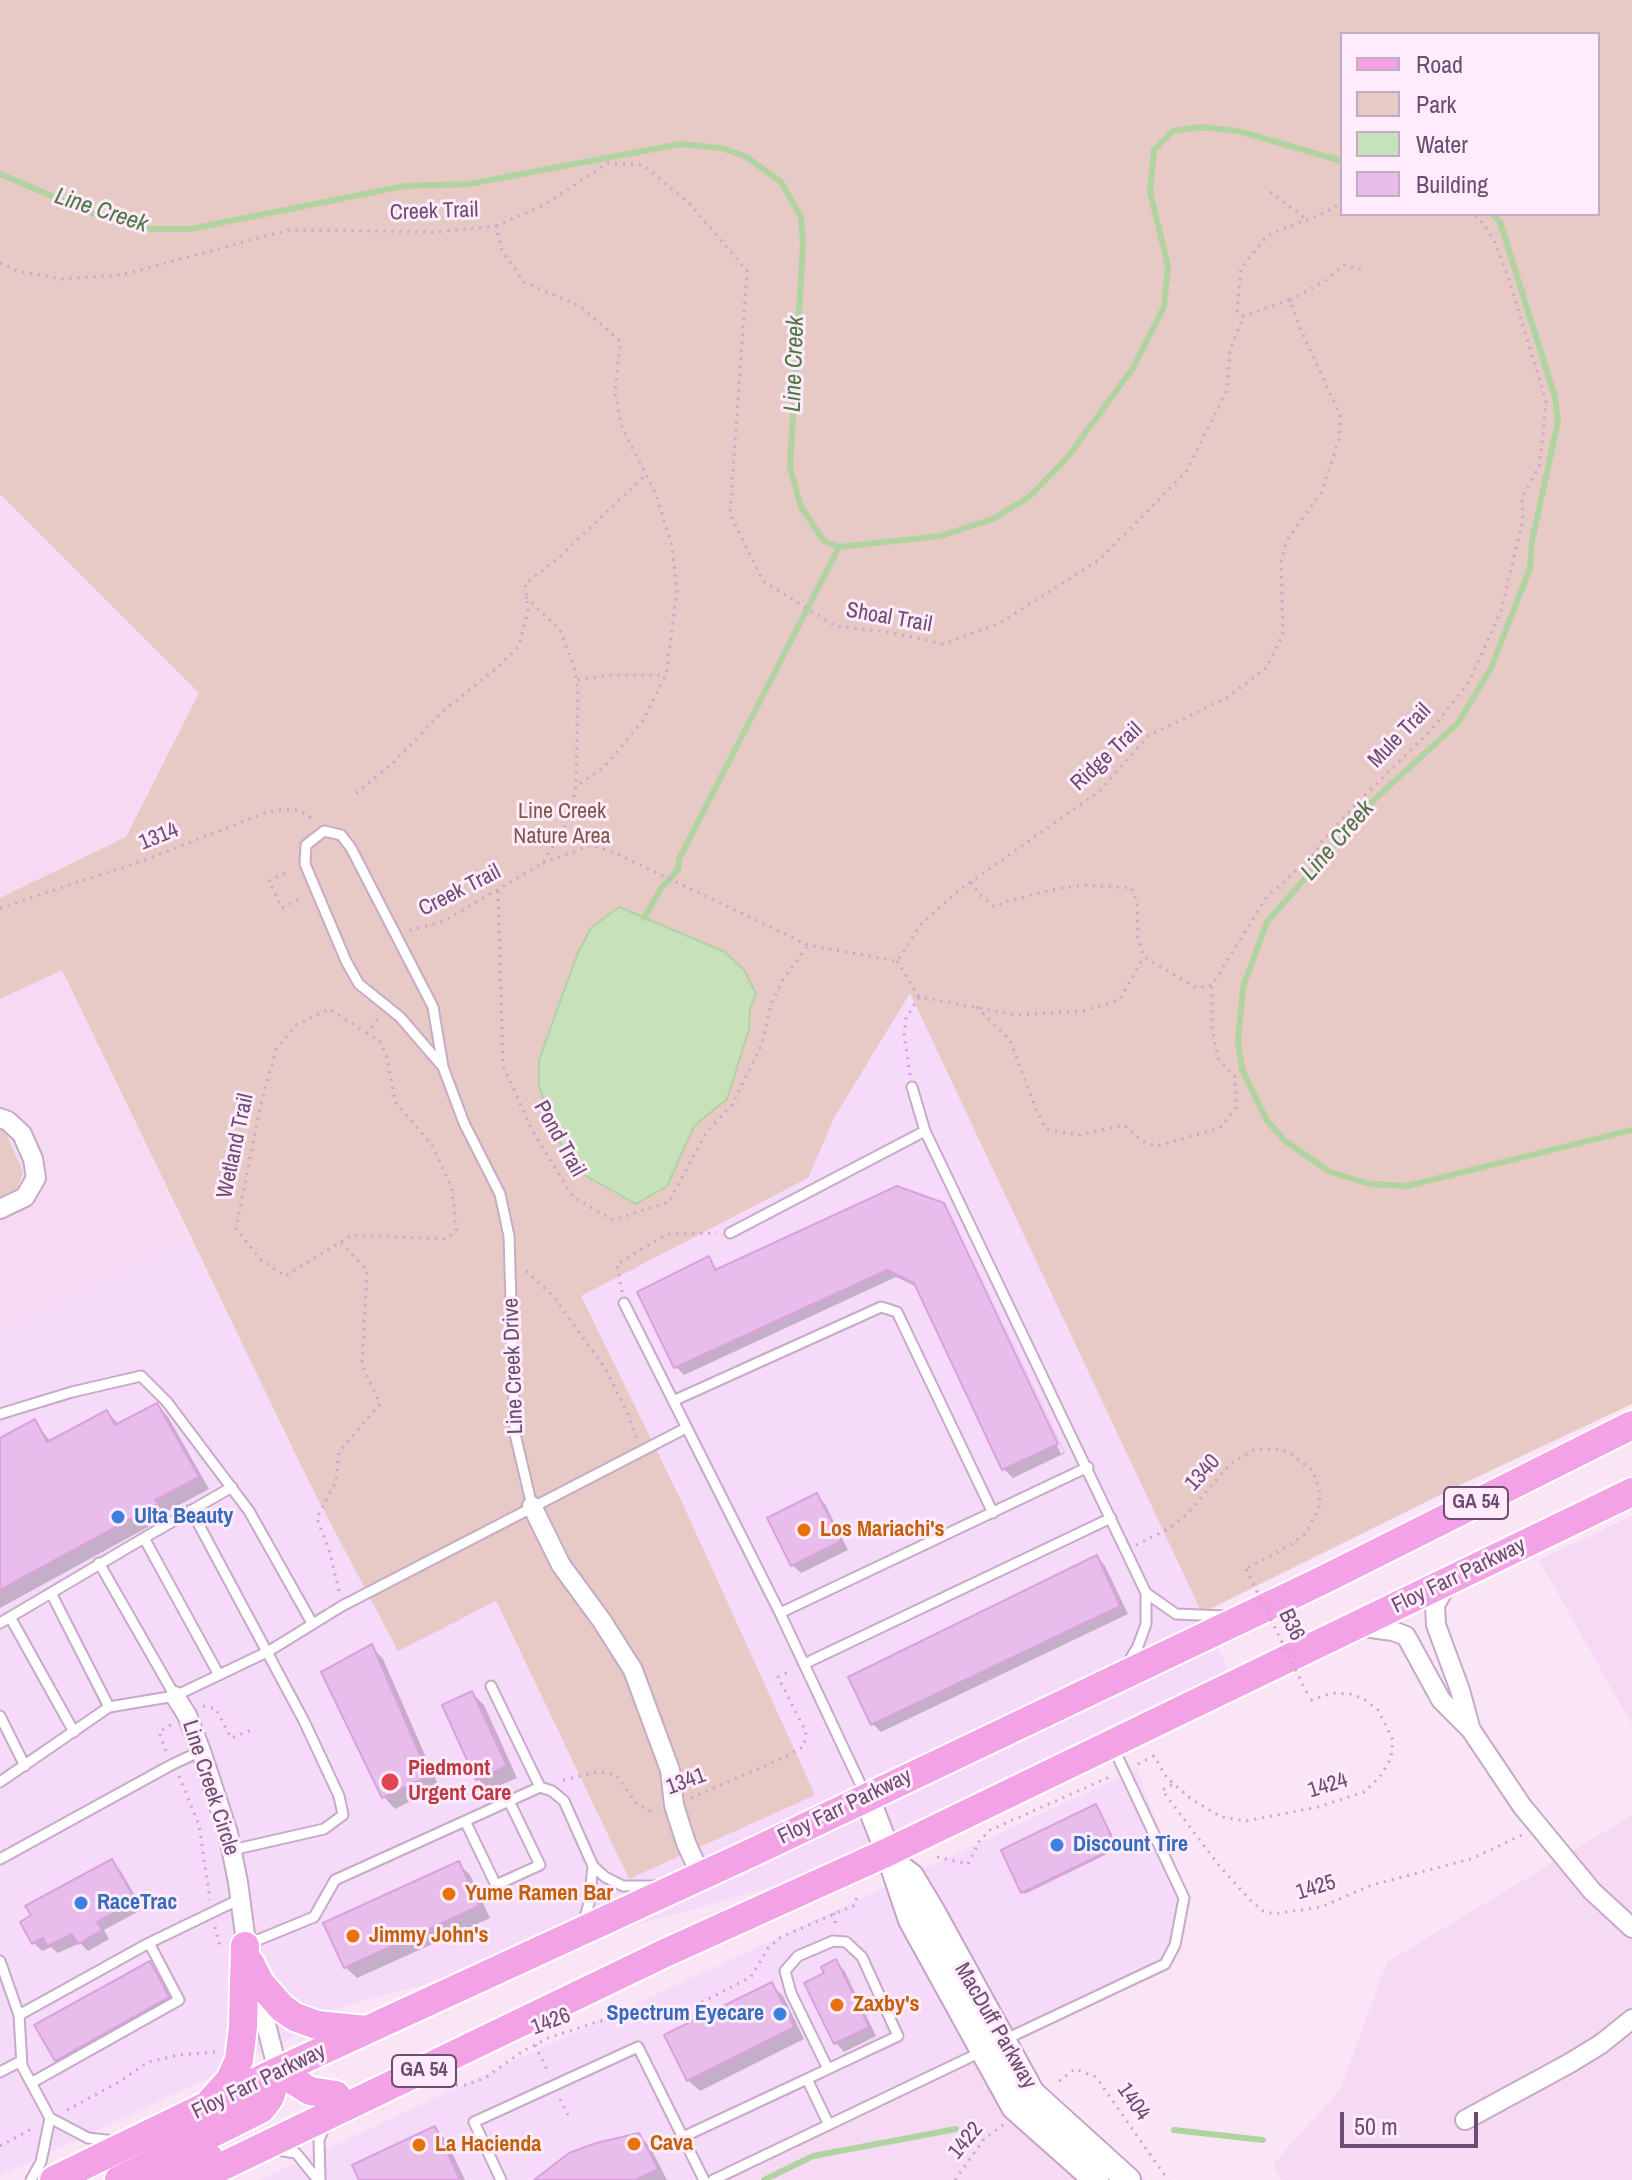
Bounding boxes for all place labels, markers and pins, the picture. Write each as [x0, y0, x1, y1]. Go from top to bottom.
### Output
place label: Ulta Beauty [134, 1504, 233, 1530]
marker: Ulta Beauty [109, 1508, 127, 1526]
place label: Los Mariachi's [820, 1517, 945, 1543]
marker: Los Mariachi's [795, 1521, 813, 1539]
place label: Piedmont Urgent Care [408, 1756, 511, 1808]
marker: Piedmont Urgent Care [379, 1771, 401, 1793]
place label: Discount Tire [1073, 1832, 1188, 1858]
marker: Discount Tire [1048, 1836, 1066, 1854]
place label: Yume Ramen Bar [465, 1881, 613, 1907]
marker: Yume Ramen Bar [440, 1885, 458, 1903]
place label: RaceTrac [97, 1890, 177, 1916]
marker: RaceTrac [72, 1894, 90, 1912]
place label: Jimmy John's [369, 1923, 489, 1949]
marker: Jimmy John's [344, 1927, 362, 1945]
place label: Zaxby's [853, 1992, 919, 2018]
marker: Zaxby's [828, 1996, 846, 2014]
place label: Spectrum Eyecare [607, 2001, 764, 2027]
marker: Spectrum Eyecare [771, 2005, 789, 2023]
place label: Cava [650, 2131, 693, 2157]
place label: La Hacienda [435, 2132, 541, 2158]
marker: Cava [625, 2135, 643, 2153]
marker: La Hacienda [410, 2136, 428, 2154]

